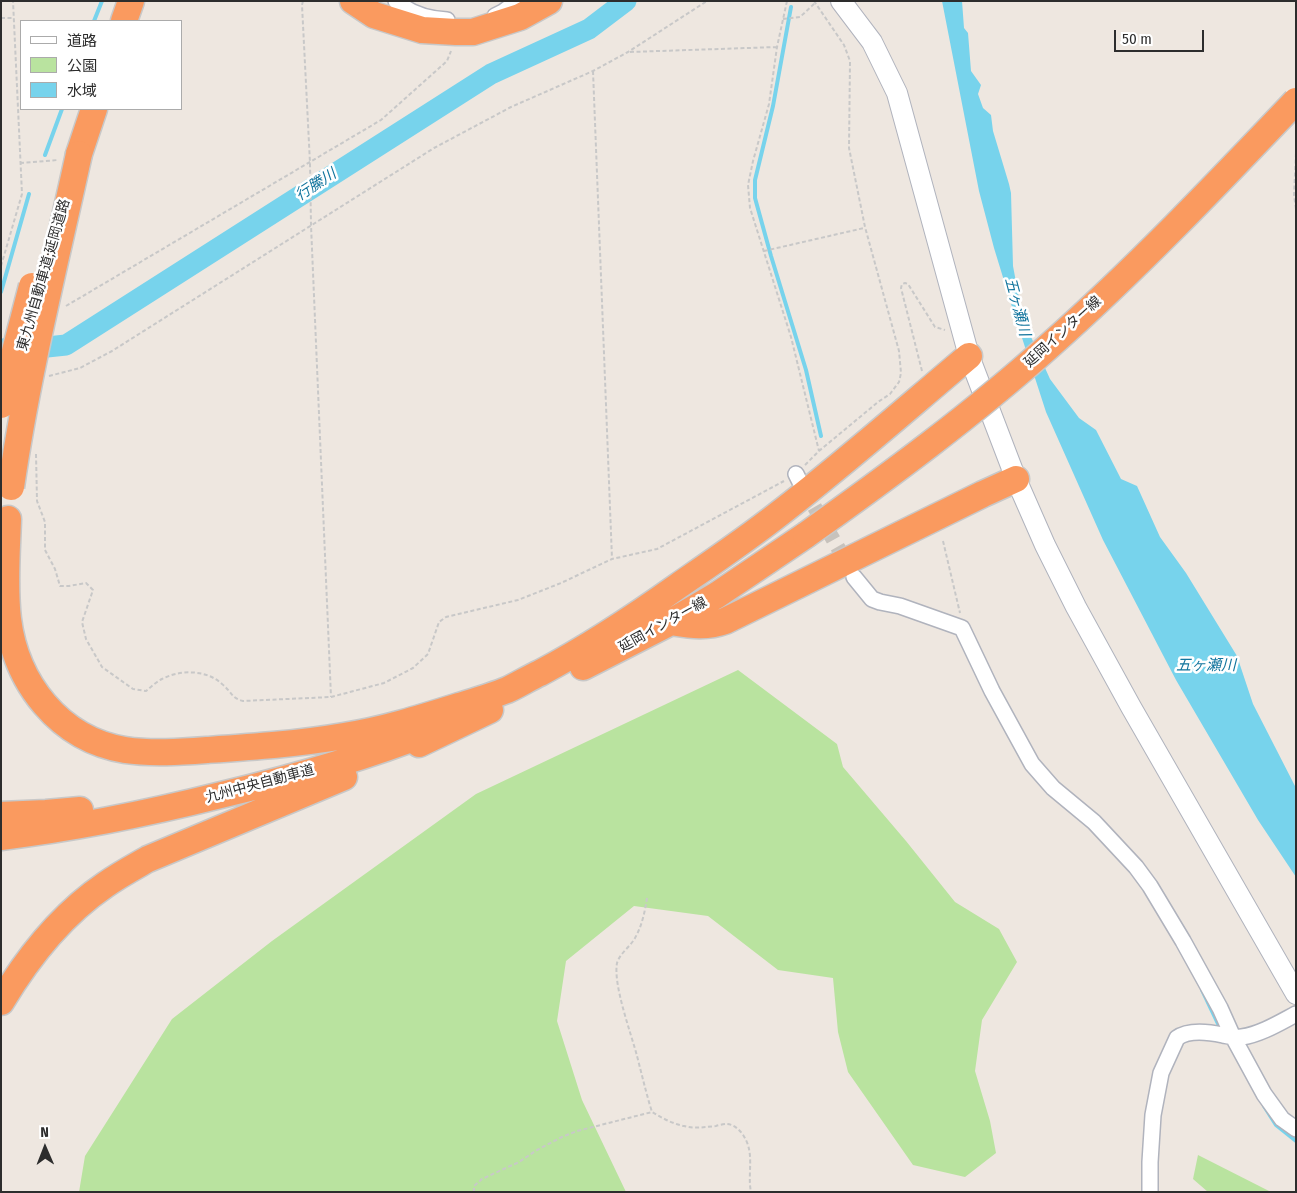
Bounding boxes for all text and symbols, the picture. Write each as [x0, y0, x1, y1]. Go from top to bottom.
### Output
legend [20, 20, 182, 110]
scale bar [1117, 20, 1207, 52]
text: 50 m [1122, 30, 1152, 48]
text: 道路 [67, 32, 97, 50]
text: 公園 [67, 57, 97, 75]
text: 水域 [67, 82, 97, 100]
water label: 行縢川 [292, 165, 340, 205]
street label: 東九州自動車道;延岡道路 [14, 197, 74, 353]
water label: 五ヶ瀬川 [1001, 276, 1033, 338]
street label: 延岡インター線 [1021, 293, 1105, 371]
street label: 延岡インター線 [616, 594, 710, 656]
water label: 五ヶ瀬川 [1176, 657, 1236, 675]
street label: 九州中央自動車道 [204, 761, 316, 807]
north arrow [20, 1123, 70, 1173]
text: N [40, 1124, 49, 1141]

